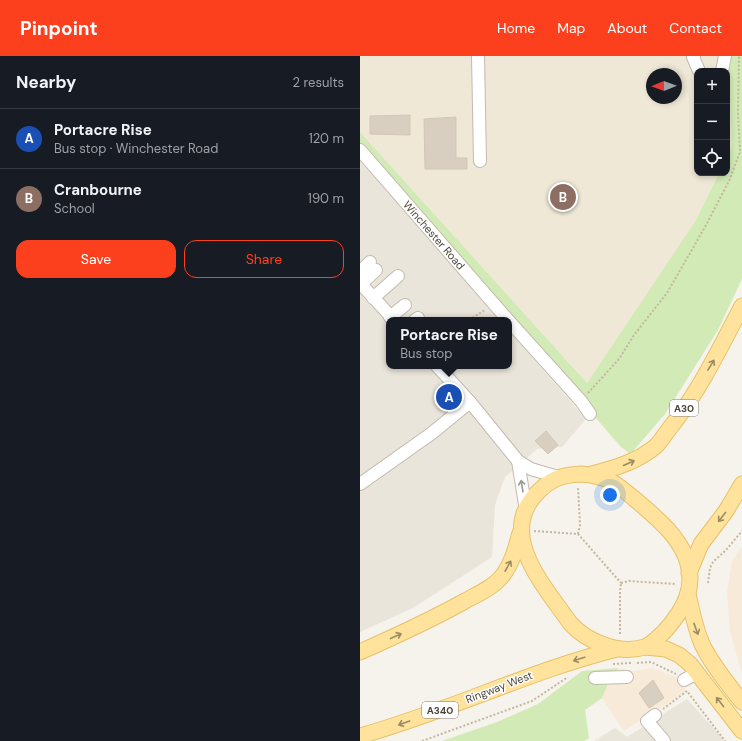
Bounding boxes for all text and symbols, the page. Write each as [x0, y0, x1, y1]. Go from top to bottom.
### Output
text: Pinpoint [20, 16, 98, 41]
text: Home [497, 19, 535, 37]
text: Map [557, 19, 585, 37]
text: About [607, 19, 647, 37]
text: Contact [669, 19, 722, 37]
north arrow [646, 68, 682, 104]
map controls [694, 68, 730, 176]
button: + [694, 68, 730, 104]
text: Nearby [16, 71, 76, 93]
text: 2 results [293, 74, 344, 91]
button: − [694, 104, 730, 140]
text: Portacre Rise [54, 120, 152, 140]
text: A [24, 130, 34, 147]
text: 120 m [309, 130, 344, 147]
text: Bus stop · Winchester Road [54, 140, 218, 157]
button: locate [694, 140, 730, 176]
text: Cranbourne [54, 180, 142, 200]
pin: B [550, 182, 576, 212]
text: B [25, 190, 33, 207]
text: 190 m [308, 190, 344, 207]
street label: Winchester Road [400, 198, 468, 272]
text: School [54, 200, 95, 217]
button: Save [16, 240, 176, 278]
button: Share [184, 240, 344, 278]
popup [386, 317, 512, 369]
text: Portacre Rise [400, 325, 498, 345]
text: Bus stop [400, 345, 452, 362]
one-way arrow [707, 360, 715, 371]
pin: A [436, 382, 462, 412]
road number: A30 [670, 400, 698, 416]
one-way arrow [622, 459, 634, 466]
one-way arrow [518, 480, 526, 493]
your location [600, 485, 620, 505]
one-way arrow [717, 512, 726, 523]
one-way arrow [505, 561, 512, 573]
one-way arrow [693, 622, 701, 634]
one-way arrow [389, 632, 401, 639]
one-way arrow [573, 656, 586, 663]
street label: Ringway West [464, 668, 534, 706]
one-way arrow [715, 696, 724, 707]
road number: A340 [422, 702, 458, 718]
one-way arrow [397, 720, 410, 727]

